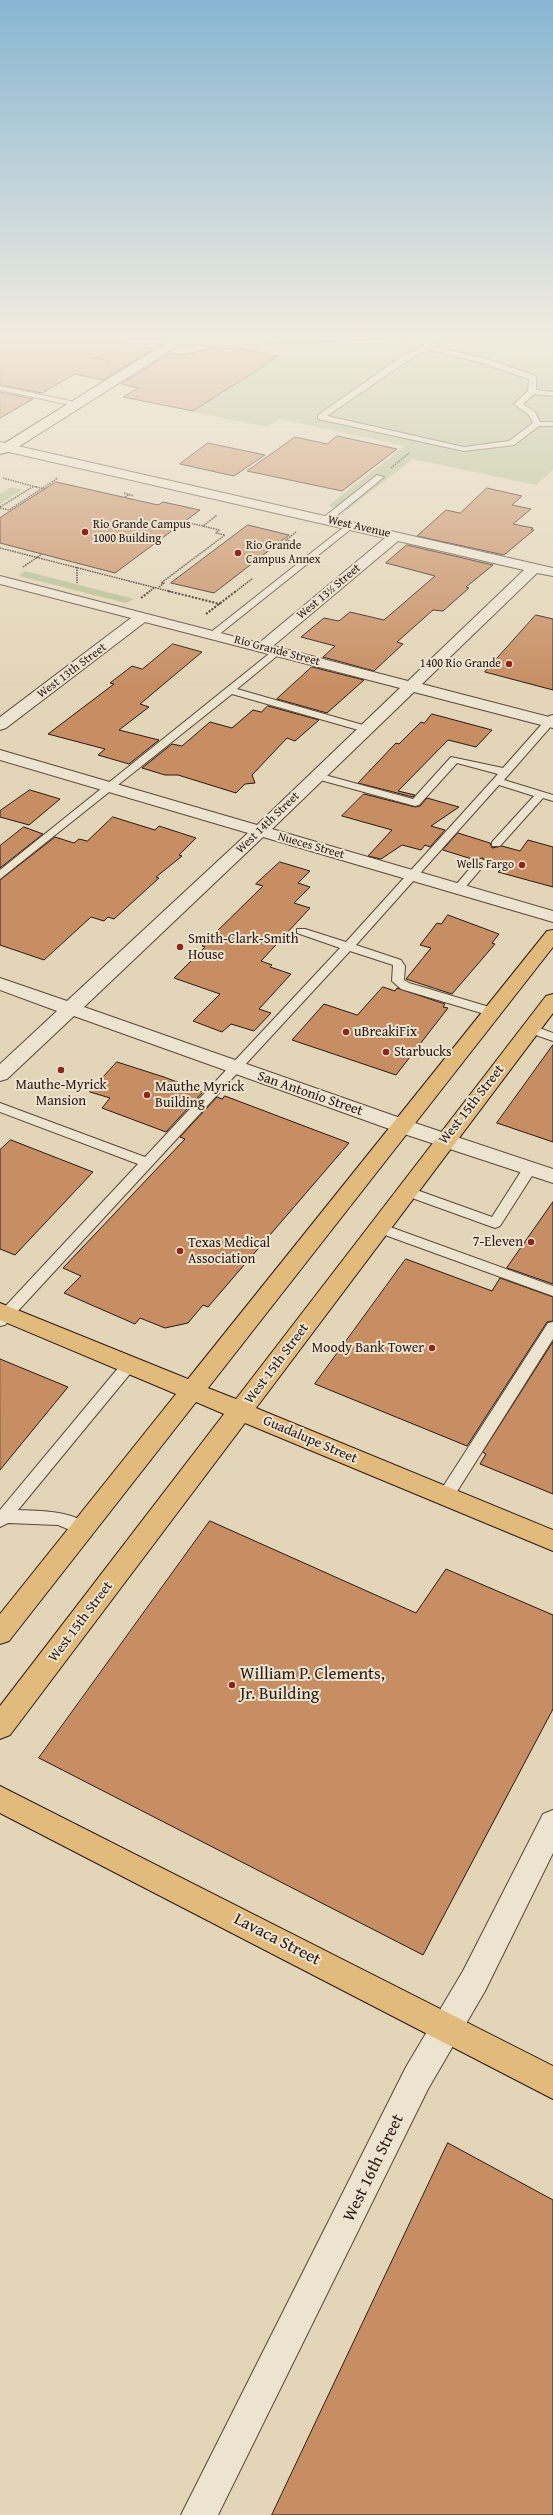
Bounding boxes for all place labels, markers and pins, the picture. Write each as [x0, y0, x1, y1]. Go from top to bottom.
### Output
place label: Rio Grande Campus 1000 Building [93, 518, 191, 546]
marker: Rio Grande Campus 1000 Building [80, 527, 90, 537]
place label: Rio Grande Campus Annex [246, 539, 321, 567]
marker: Rio Grande Campus Annex [233, 548, 243, 558]
place label: 1400 Rio Grande [420, 657, 501, 671]
marker: 1400 Rio Grande [504, 659, 514, 669]
place label: Wells Fargo [456, 858, 514, 872]
marker: Wells Fargo [517, 860, 527, 870]
place label: Smith-Clark-Smith House [188, 931, 299, 964]
marker: Smith-Clark-Smith House [175, 942, 185, 952]
place label: uBreakiFix [354, 1024, 417, 1040]
marker: uBreakiFix [341, 1027, 351, 1037]
place label: Starbucks [394, 1044, 452, 1060]
marker: Starbucks [381, 1047, 391, 1057]
marker: Mauthe-Myrick Mansion [56, 1065, 66, 1075]
place label: Mauthe-Myrick Mansion [15, 1077, 107, 1110]
place label: Mauthe Myrick Building [155, 1079, 244, 1112]
marker: Mauthe Myrick Building [142, 1090, 152, 1100]
place label: 7-Eleven [473, 1234, 523, 1250]
place label: Texas Medical Association [188, 1235, 270, 1268]
marker: 7-Eleven [526, 1237, 536, 1247]
marker: Texas Medical Association [175, 1246, 185, 1256]
place label: Moody Bank Tower [312, 1340, 424, 1356]
marker: Moody Bank Tower [427, 1343, 437, 1353]
place label: William P. Clements, Jr. Building [240, 1665, 385, 1705]
marker: William P. Clements, Jr. Building [227, 1680, 237, 1690]

